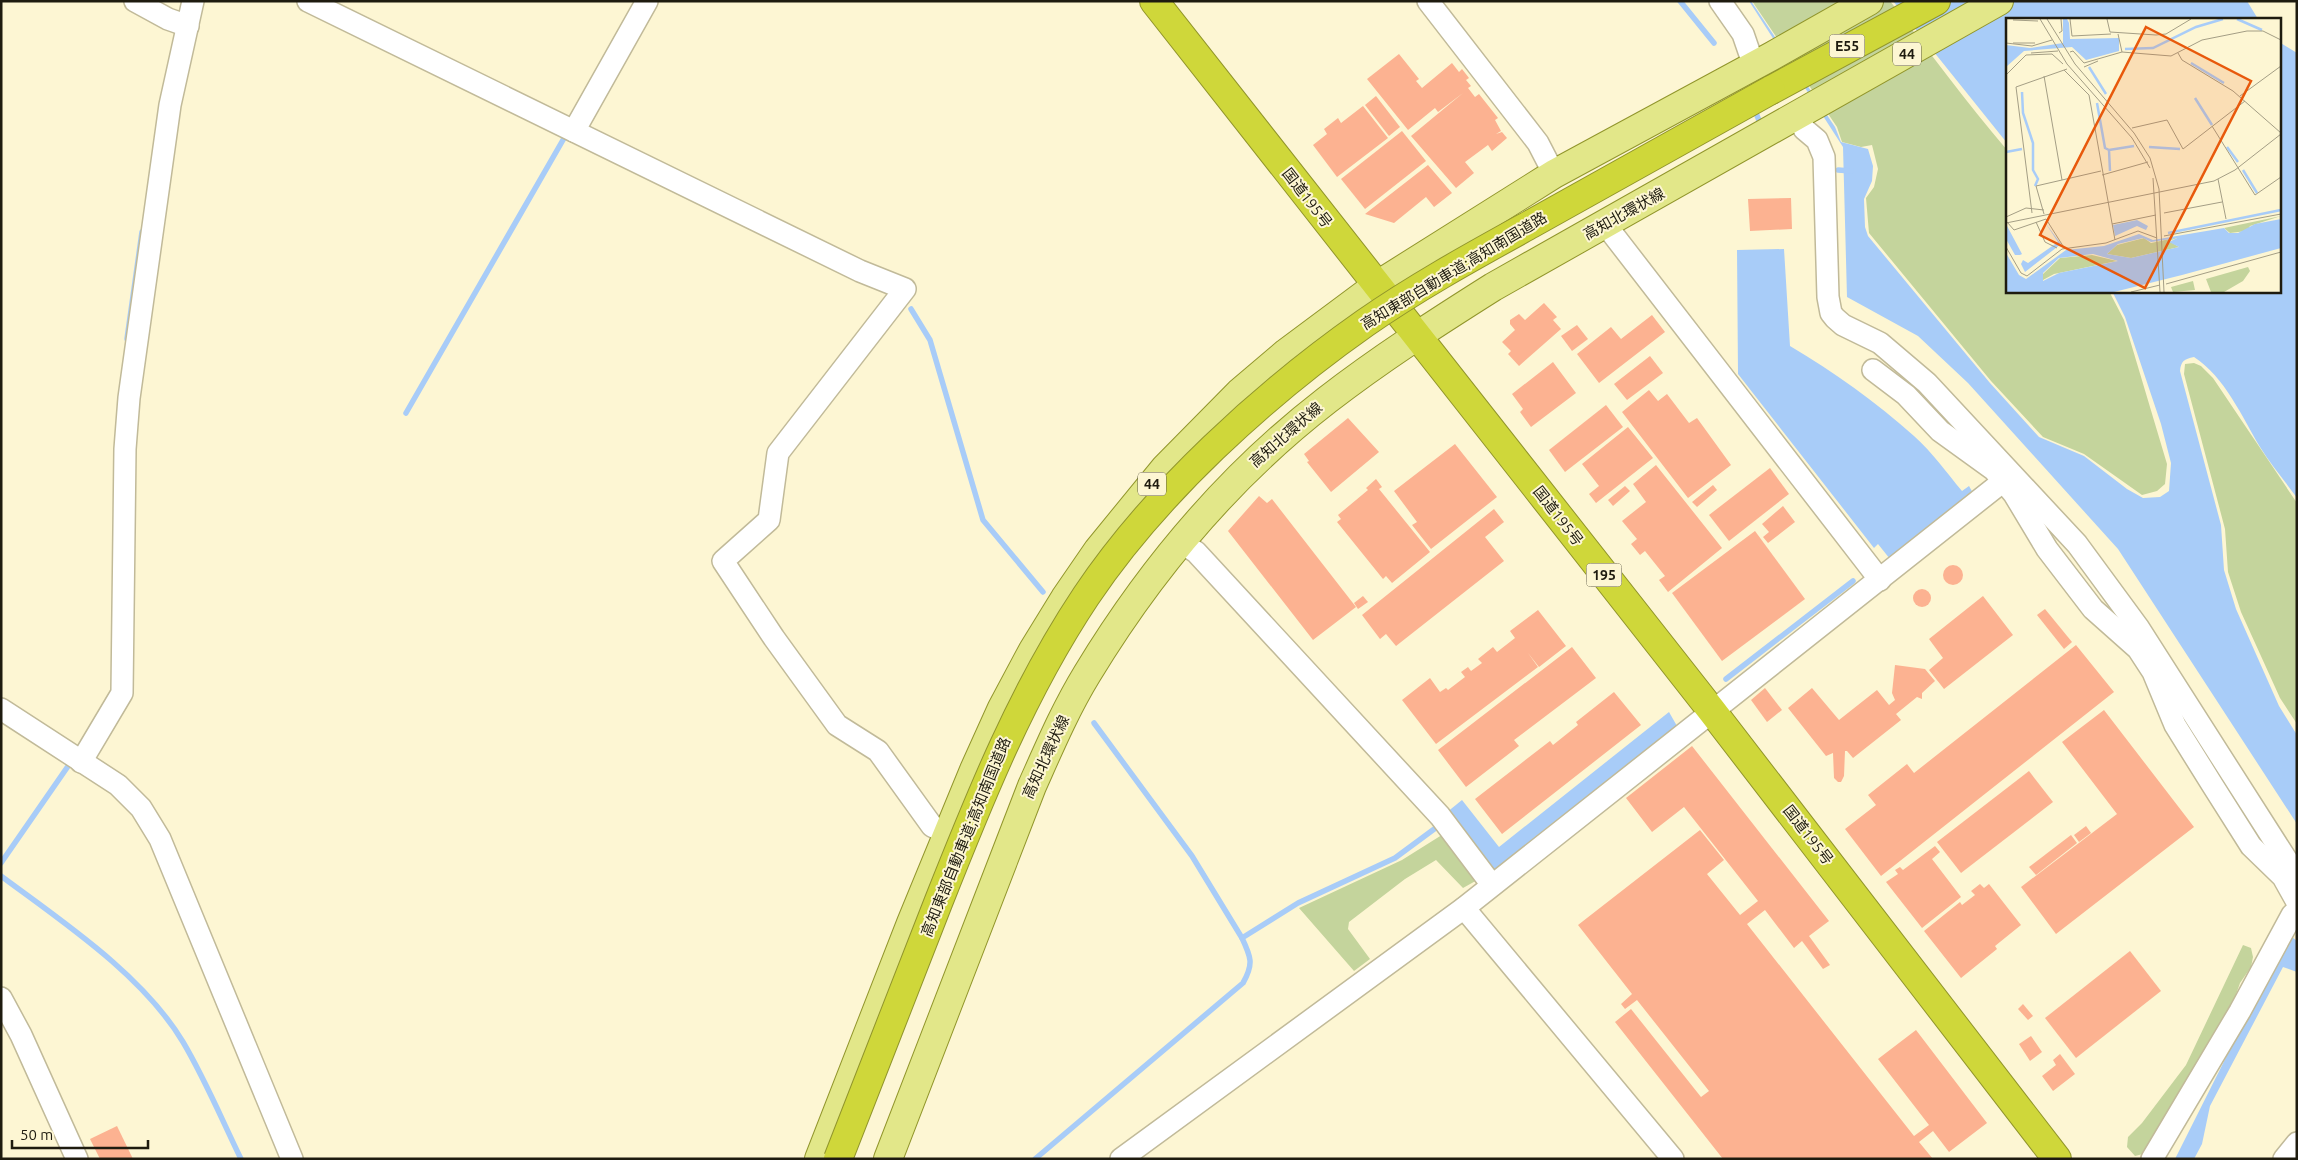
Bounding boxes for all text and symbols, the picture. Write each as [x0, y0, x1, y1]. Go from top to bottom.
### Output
inset map [2006, 18, 2280, 292]
road number: E55 [1830, 34, 1864, 58]
road number: 44 [1893, 42, 1921, 66]
street label: 国道195号 [1279, 165, 1336, 231]
street label: 高知北環状線 [1580, 184, 1667, 243]
street label: 高知東部自動車道;高知南国道路 [1358, 208, 1550, 333]
street label: 高知北環状線 [1246, 399, 1325, 471]
road number: 44 [1138, 472, 1166, 496]
street label: 国道195号 [1530, 483, 1587, 549]
road number: 195 [1586, 564, 1622, 586]
street label: 高知北環状線 [1019, 712, 1072, 801]
street label: 高知東部自動車道;高知南国道路 [918, 735, 1013, 939]
street label: 国道195号 [1780, 802, 1837, 868]
scale bar [12, 1118, 149, 1150]
text: 50 m [20, 1126, 53, 1143]

